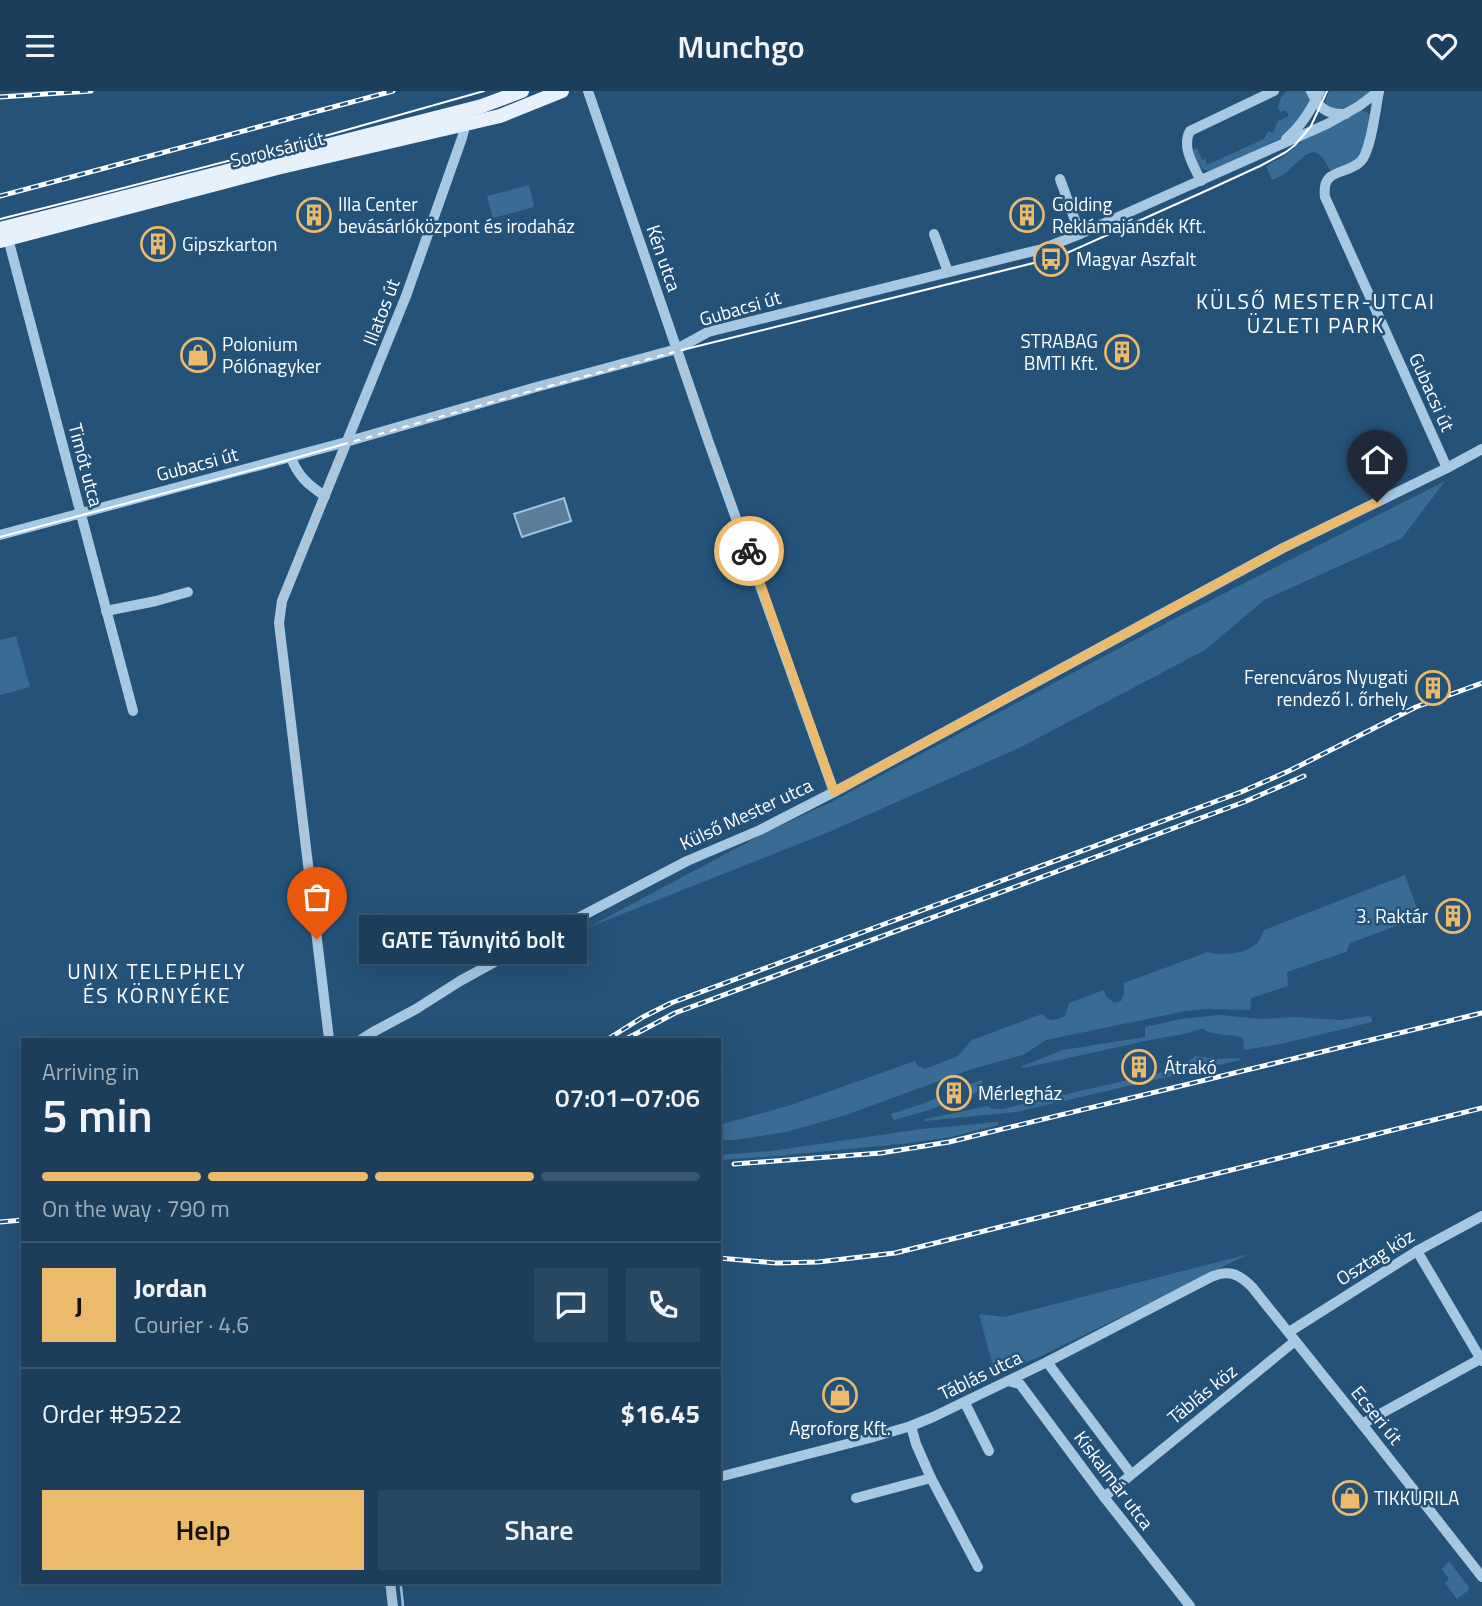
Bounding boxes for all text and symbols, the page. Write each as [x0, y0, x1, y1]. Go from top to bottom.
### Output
text: Munchgo [677, 22, 805, 70]
icon: menu [21, 27, 59, 65]
icon: heart [1423, 27, 1461, 65]
street label: Soroksári út [227, 123, 327, 174]
place label: Illa Center bevásárlóközpont és irodaház [338, 189, 575, 240]
place label: Golding Reklámajándék Kft. [1052, 189, 1206, 240]
building icon: Illa Center bevásárlóközpont és irodaház [295, 196, 333, 234]
building icon: Golding Reklámajándék Kft. [1008, 196, 1046, 234]
street label: Kén utca [640, 220, 690, 296]
building icon: Gipszkarton [139, 225, 177, 263]
place label: Gipszkarton [182, 229, 277, 258]
bus stop icon: Magyar Aszfalt [1032, 240, 1070, 278]
place label: Magyar Aszfalt [1076, 244, 1197, 273]
street label: Illatos út [355, 274, 407, 349]
street label: Gubacsi út [696, 282, 784, 333]
district label: KÜLSŐ MESTER-UTCAI ÜZLETI PARK [1196, 285, 1436, 341]
place label: STRABAG BMTI Kft. [1020, 326, 1098, 377]
place label: Polonium Pólónagyker [222, 329, 322, 380]
building icon: STRABAG BMTI Kft. [1103, 333, 1141, 371]
shop icon: Polonium Pólónagyker [179, 336, 217, 374]
street label: Gubacsi út [1402, 348, 1463, 436]
street label: Timót utca [61, 420, 112, 510]
pin [1347, 430, 1407, 502]
street label: Gubacsi út [153, 439, 241, 488]
icon: home [1358, 441, 1396, 479]
courier [714, 516, 784, 586]
icon: bike [730, 532, 768, 570]
place label: Ferencváros Nyugati rendező I. őrhely [1244, 662, 1408, 713]
building icon: Ferencváros Nyugati rendező I. őrhely [1414, 669, 1452, 707]
street label: Külső Mester utca [674, 770, 818, 857]
pin [287, 867, 347, 939]
icon: bag [298, 878, 336, 916]
building icon: 3. Raktár [1434, 897, 1472, 935]
place label: 3. Raktár [1356, 901, 1428, 930]
callout: GATE Távnyitó bolt [359, 915, 586, 963]
text: GATE Távnyitó bolt [381, 922, 565, 957]
district label: UNIX TELEPHELY ÉS KÖRNYÉKE [67, 955, 247, 1011]
building icon: Átrakó [1120, 1048, 1158, 1086]
place label: Átrakó [1164, 1052, 1217, 1081]
text: Arriving in [42, 1054, 139, 1089]
building icon: Mérlegház [935, 1074, 973, 1112]
text: 07:01–07:06 [555, 1078, 700, 1117]
place label: Mérlegház [978, 1078, 1062, 1107]
text: 5 min [42, 1080, 153, 1150]
text: On the way · 790 m [42, 1191, 230, 1226]
street label: Osztag köz [1330, 1221, 1420, 1292]
text: Jordan [134, 1268, 207, 1307]
button: chat [534, 1268, 608, 1342]
button: phone [626, 1268, 700, 1342]
text: J [75, 1286, 83, 1325]
text: Courier · 4.6 [134, 1307, 249, 1342]
street label: Táblás utca [933, 1342, 1027, 1407]
street label: Táblás köz [1161, 1356, 1243, 1431]
shop icon: Agroforg Kft. [821, 1376, 859, 1414]
street label: Ecseri út [1344, 1379, 1410, 1451]
text: Order #9522 [42, 1394, 182, 1433]
text: $16.45 [621, 1394, 700, 1433]
place label: Agroforg Kft. [789, 1413, 891, 1442]
street label: Kiskalmár utca [1067, 1424, 1162, 1536]
shop icon: TIKKURILA [1331, 1479, 1369, 1517]
place label: TIKKURILA [1374, 1483, 1459, 1512]
button: Help [42, 1490, 364, 1570]
button: Share [378, 1490, 700, 1570]

